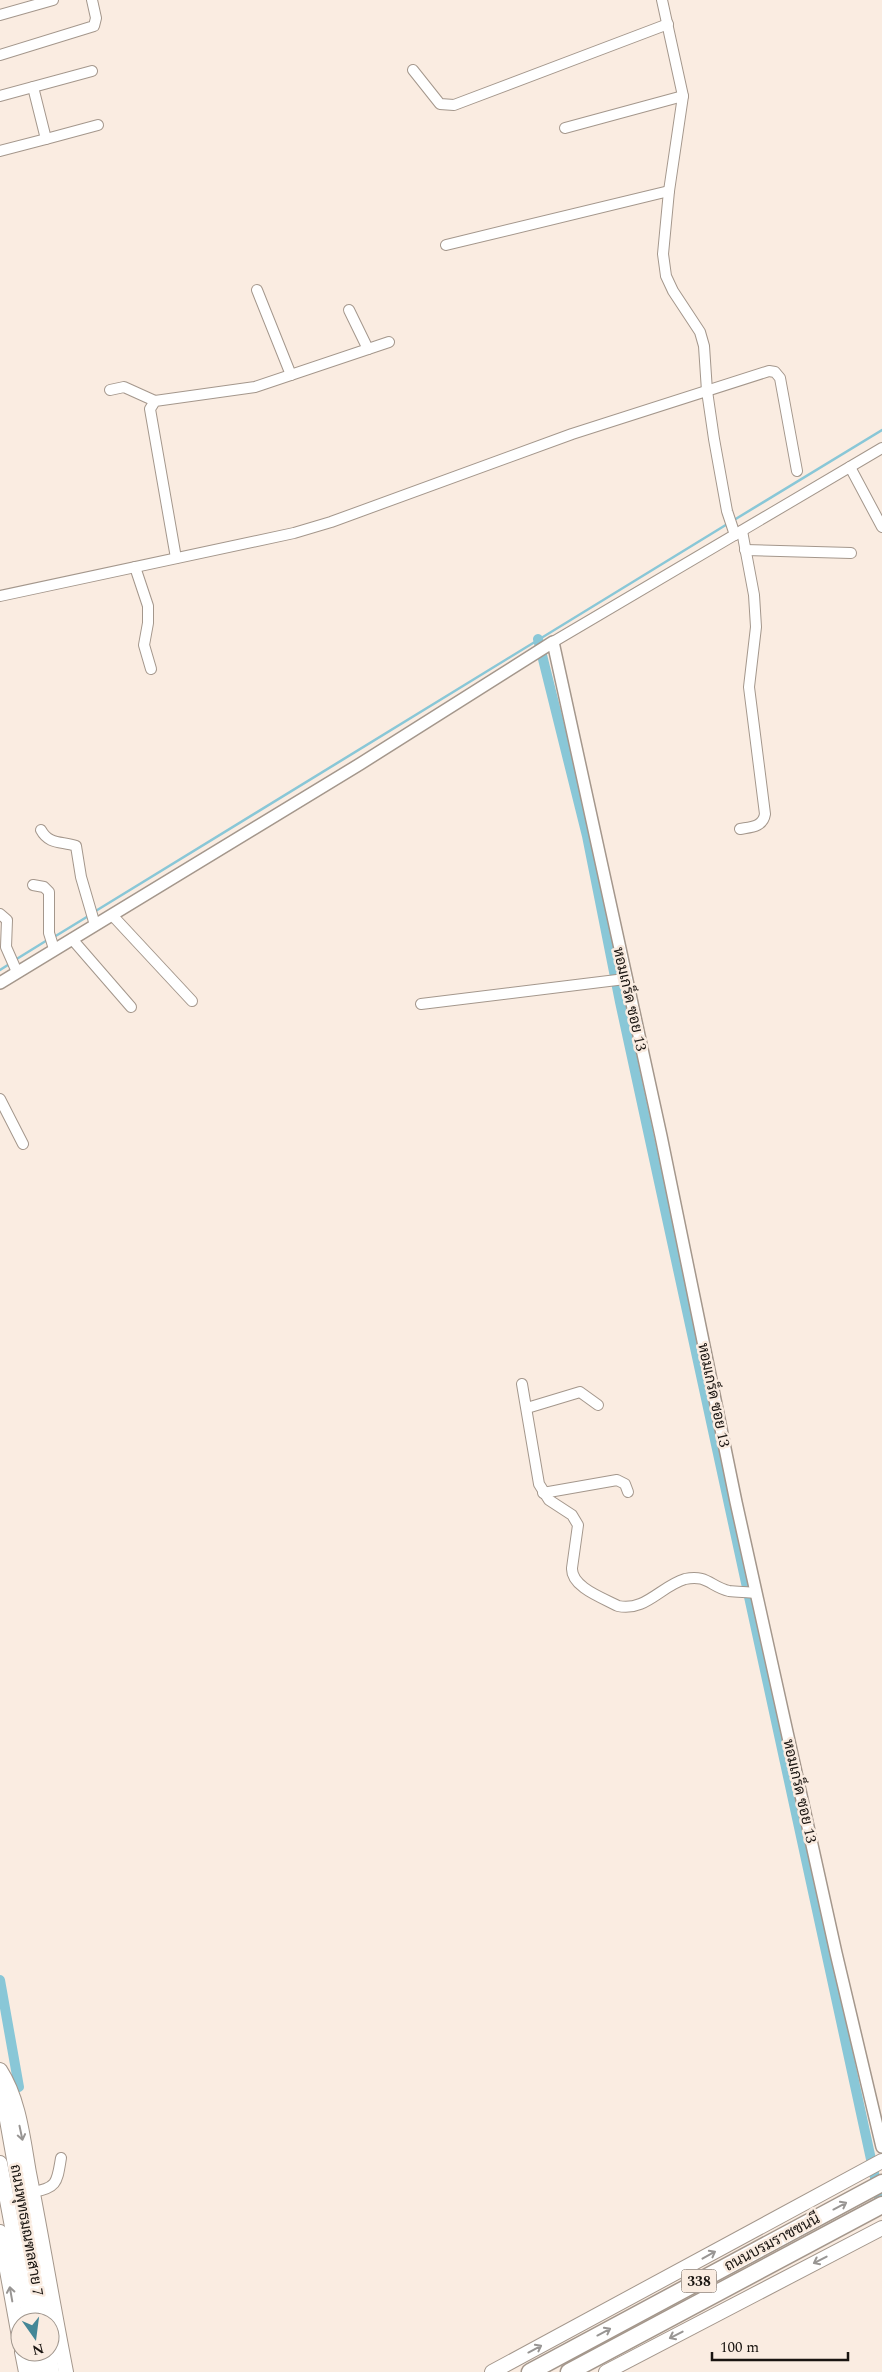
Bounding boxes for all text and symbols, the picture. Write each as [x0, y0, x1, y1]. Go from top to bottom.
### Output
street label: หอมเกร็ด ซอย 13 [606, 945, 653, 1054]
street label: หอมเกร็ด ซอย 13 [691, 1341, 736, 1450]
street label: หอมเกร็ด ซอย 13 [776, 1737, 823, 1846]
one-way arrow [17, 2124, 26, 2140]
street label: ถนนพุทธมณฑลสาย 7 [4, 2162, 49, 2298]
one-way arrow [832, 2200, 846, 2210]
street label: ถนนบรมราชชนนี [720, 2207, 824, 2277]
one-way arrow [701, 2250, 716, 2259]
one-way arrow [813, 2255, 828, 2265]
road number: 338 [682, 2270, 716, 2292]
one-way arrow [6, 2286, 16, 2302]
north arrow [10, 2312, 60, 2362]
one-way arrow [596, 2327, 611, 2336]
scale bar [712, 2330, 848, 2362]
one-way arrow [669, 2331, 684, 2340]
text: 100 m [720, 2336, 759, 2359]
text: N [30, 2338, 46, 2361]
one-way arrow [528, 2344, 543, 2354]

